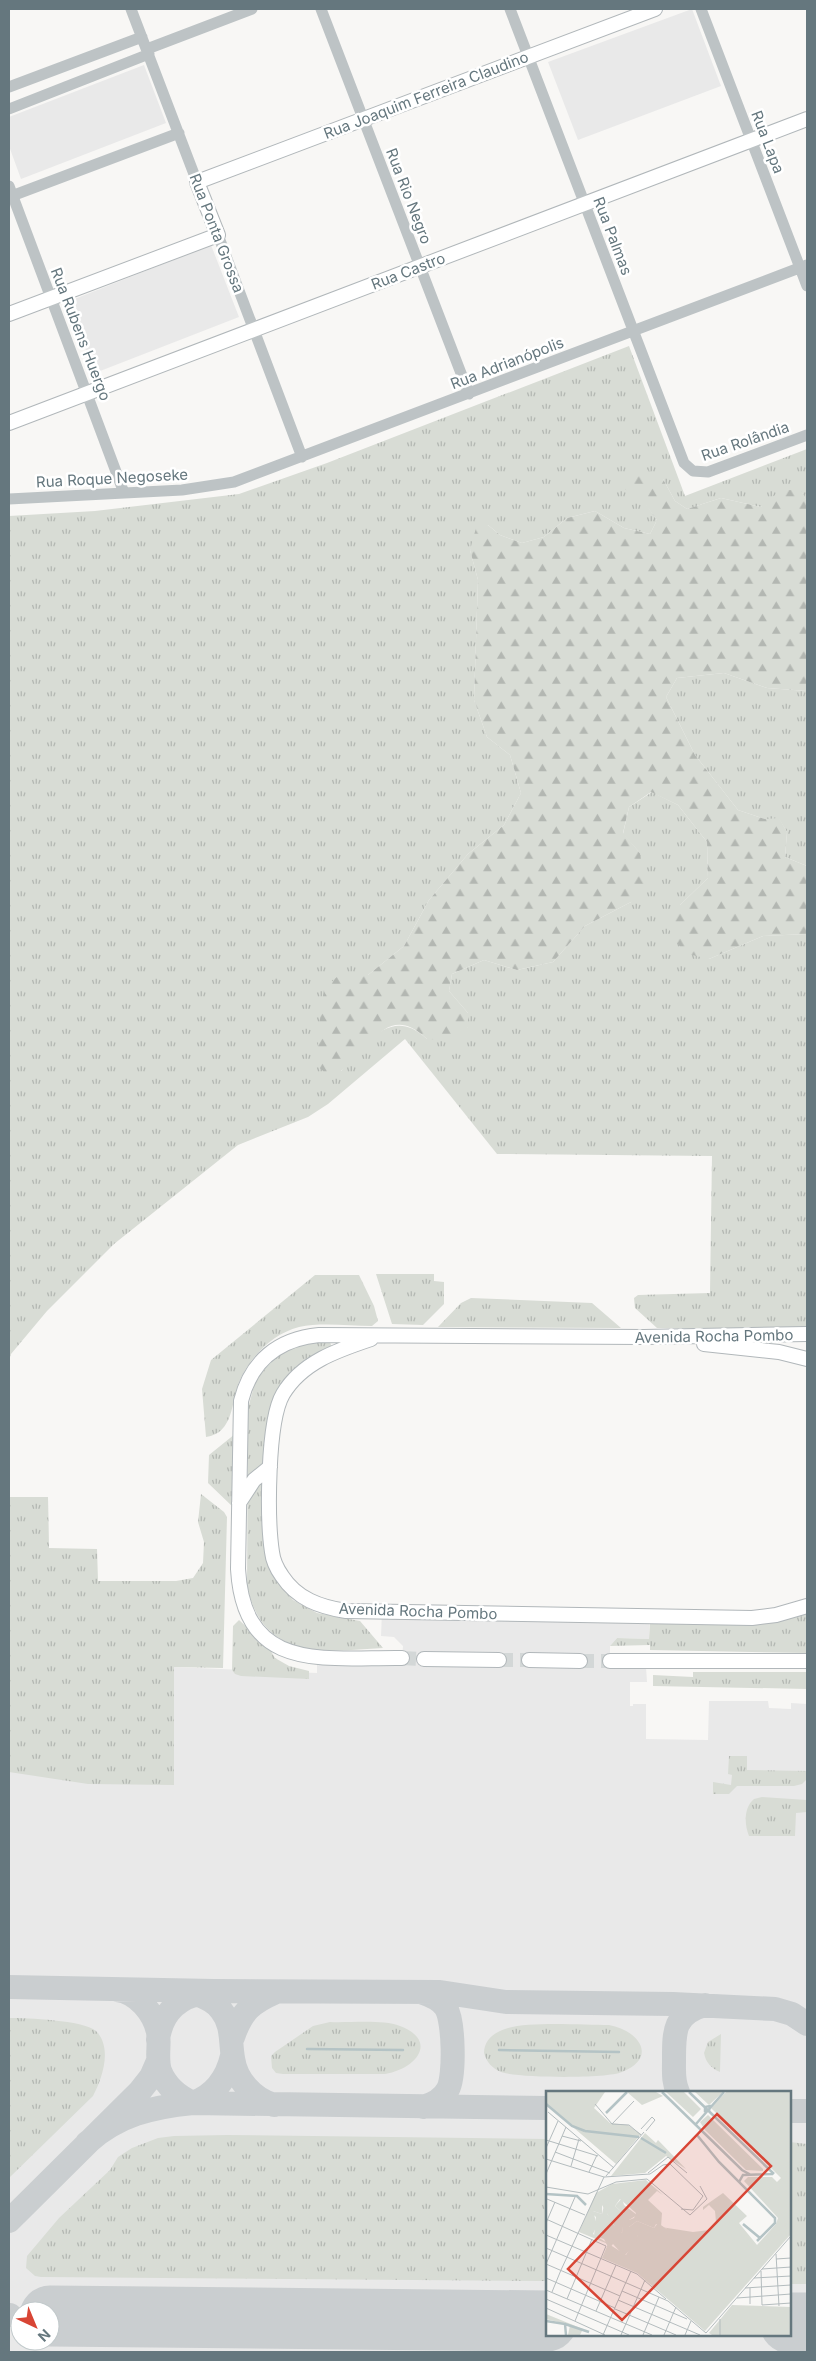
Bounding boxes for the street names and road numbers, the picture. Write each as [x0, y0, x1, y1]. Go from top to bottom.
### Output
street label: Rua Joaquim Ferreira Claudino [321, 47, 531, 143]
street label: Rua Lapa [747, 108, 789, 176]
street label: Rua Rio Negro [382, 145, 436, 247]
street label: Rua Ponta Grossa [186, 171, 248, 295]
street label: Rua Palmas [589, 194, 637, 278]
street label: Rua Castro [368, 248, 448, 294]
street label: Rua Rubens Huergo [47, 265, 115, 403]
street label: Rua Adrianópolis [448, 333, 566, 393]
street label: Rua Rolândia [699, 417, 791, 465]
street label: Rua Roque Negoseke [36, 465, 188, 491]
street label: Avenida Rocha Pombo [634, 1325, 794, 1347]
street label: Avenida Rocha Pombo [338, 1599, 498, 1623]

